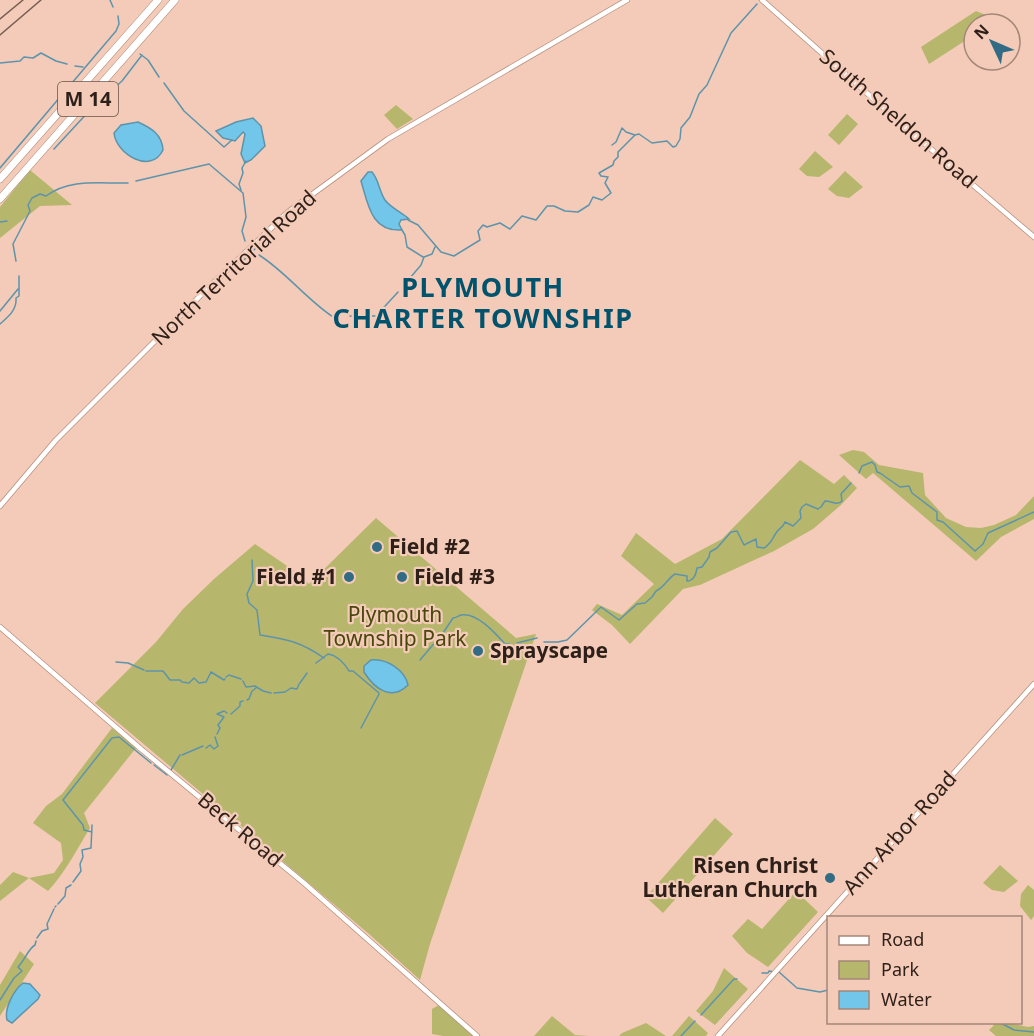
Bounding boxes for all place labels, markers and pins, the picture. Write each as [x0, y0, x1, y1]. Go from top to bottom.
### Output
place label: Field #2 [389, 532, 470, 560]
marker: Field #2 [370, 540, 384, 554]
place label: Field #1 [256, 562, 337, 590]
place label: Field #3 [414, 562, 495, 590]
marker: Field #1 [342, 570, 356, 584]
marker: Field #3 [395, 570, 409, 584]
place label: Sprayscape [490, 636, 608, 664]
marker: Sprayscape [471, 644, 485, 658]
place label: Risen Christ Lutheran Church [642, 851, 818, 903]
marker: Risen Christ Lutheran Church [823, 871, 837, 885]

